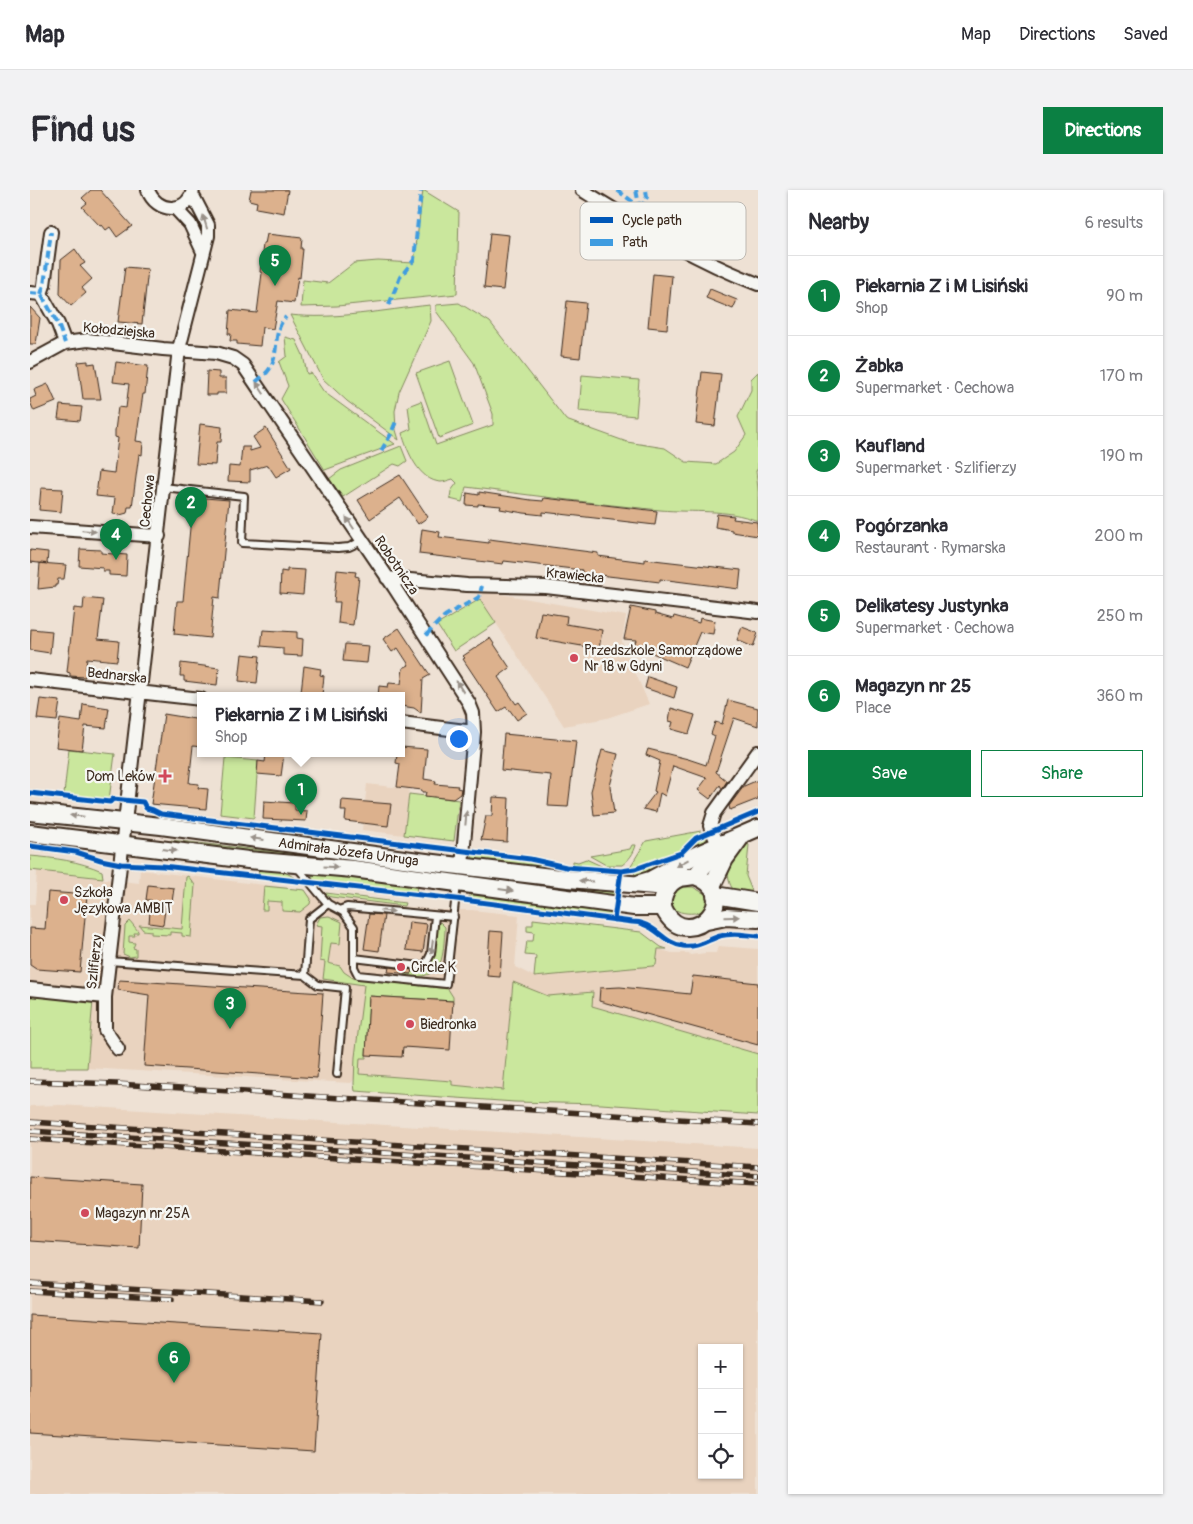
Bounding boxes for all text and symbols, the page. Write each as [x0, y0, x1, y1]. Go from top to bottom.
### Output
text: Map [25, 20, 65, 49]
text: Map [961, 23, 991, 46]
text: Directions [1019, 23, 1095, 46]
text: Saved [1123, 23, 1168, 46]
button: Directions [1043, 107, 1163, 154]
text: Find us [30, 108, 135, 152]
legend [580, 202, 746, 260]
text: Nearby [808, 209, 869, 236]
text: Cycle path [622, 212, 682, 229]
text: 6 results [1085, 213, 1143, 233]
one-way arrow [201, 214, 209, 229]
text: Path [622, 234, 647, 251]
pin: 5 [259, 245, 291, 286]
text: Piekarnia Z i M Lisiński [855, 274, 1028, 298]
text: 1 [821, 286, 827, 306]
text: 90 m [1106, 286, 1143, 306]
text: Shop [855, 298, 888, 318]
street label: Kołodziejska [82, 319, 156, 342]
text: Żabka [855, 354, 903, 378]
text: 2 [820, 366, 828, 386]
text: 170 m [1100, 366, 1143, 386]
text: Supermarket · Cechowa [855, 378, 1014, 398]
one-way arrow [255, 381, 265, 395]
text: Kaufland [855, 434, 925, 458]
text: 3 [820, 446, 828, 466]
text: 190 m [1100, 446, 1143, 466]
text: Supermarket · Szlifierzy [855, 458, 1016, 478]
street label: Cechowa [136, 474, 159, 528]
pin: 2 [175, 487, 207, 528]
text: Pogórzanka [855, 514, 948, 538]
one-way arrow [345, 517, 355, 530]
pin: 4 [100, 519, 132, 560]
text: 4 [819, 526, 829, 546]
text: 200 m [1095, 526, 1143, 546]
one-way arrow [82, 527, 98, 535]
street label: Robotnicza [371, 533, 422, 598]
text: Restaurant · Rymarska [855, 538, 1006, 558]
street label: Krawiecka [545, 564, 605, 587]
text: Delikatesy Justynka [855, 594, 1009, 618]
text: 5 [820, 606, 828, 626]
text: 250 m [1097, 606, 1143, 626]
text: Supermarket · Cechowa [855, 618, 1014, 638]
place label: Przedszkole Samorządowe Nr 18 w Gdyni [584, 642, 742, 675]
marker: Przedszkole Samorządowe Nr 18 w Gdyni [568, 652, 580, 664]
street label: Bednarska [86, 664, 148, 687]
text: Magazyn nr 25 [855, 674, 971, 698]
one-way arrow [455, 680, 464, 693]
text: 6 [819, 686, 829, 706]
text: 360 m [1096, 686, 1143, 706]
popup [197, 692, 405, 757]
text: Place [855, 698, 891, 718]
text: Piekarnia Z i M Lisiński [215, 703, 387, 727]
your location [446, 726, 472, 752]
text: Shop [215, 727, 248, 747]
button: Save [808, 750, 971, 797]
button: Share [981, 750, 1143, 797]
place label: Dom Leków [86, 768, 156, 785]
marker: Dom Leków [159, 770, 171, 782]
pin: 1 [285, 774, 317, 815]
one-way arrow [462, 809, 470, 825]
one-way arrow [69, 812, 85, 820]
street label: Admirała Józefa Unruga [277, 834, 420, 870]
one-way arrow [249, 835, 265, 843]
one-way arrow [163, 846, 179, 854]
one-way arrow [674, 859, 689, 867]
one-way arrow [323, 864, 339, 872]
one-way arrow [578, 876, 594, 884]
place label: Szkoła Językowa AMBIT [74, 884, 173, 917]
one-way arrow [498, 886, 514, 894]
marker: Szkoła Językowa AMBIT [58, 894, 70, 906]
one-way arrow [379, 907, 395, 915]
one-way arrow [725, 913, 741, 921]
street label: Szlifierzy [83, 934, 106, 990]
one-way arrow [427, 940, 435, 956]
place label: Circle K [411, 959, 457, 976]
marker: Circle K [395, 961, 407, 973]
pin: 3 [214, 988, 246, 1029]
place label: Biedronka [420, 1016, 477, 1033]
marker: Biedronka [404, 1018, 416, 1030]
place label: Magazyn nr 25A [95, 1205, 190, 1222]
marker: Magazyn nr 25A [79, 1207, 91, 1219]
pin: 6 [158, 1342, 190, 1383]
map controls [698, 1344, 743, 1479]
button: + [698, 1344, 743, 1389]
button: − [698, 1389, 743, 1434]
button: locate [698, 1434, 743, 1479]

